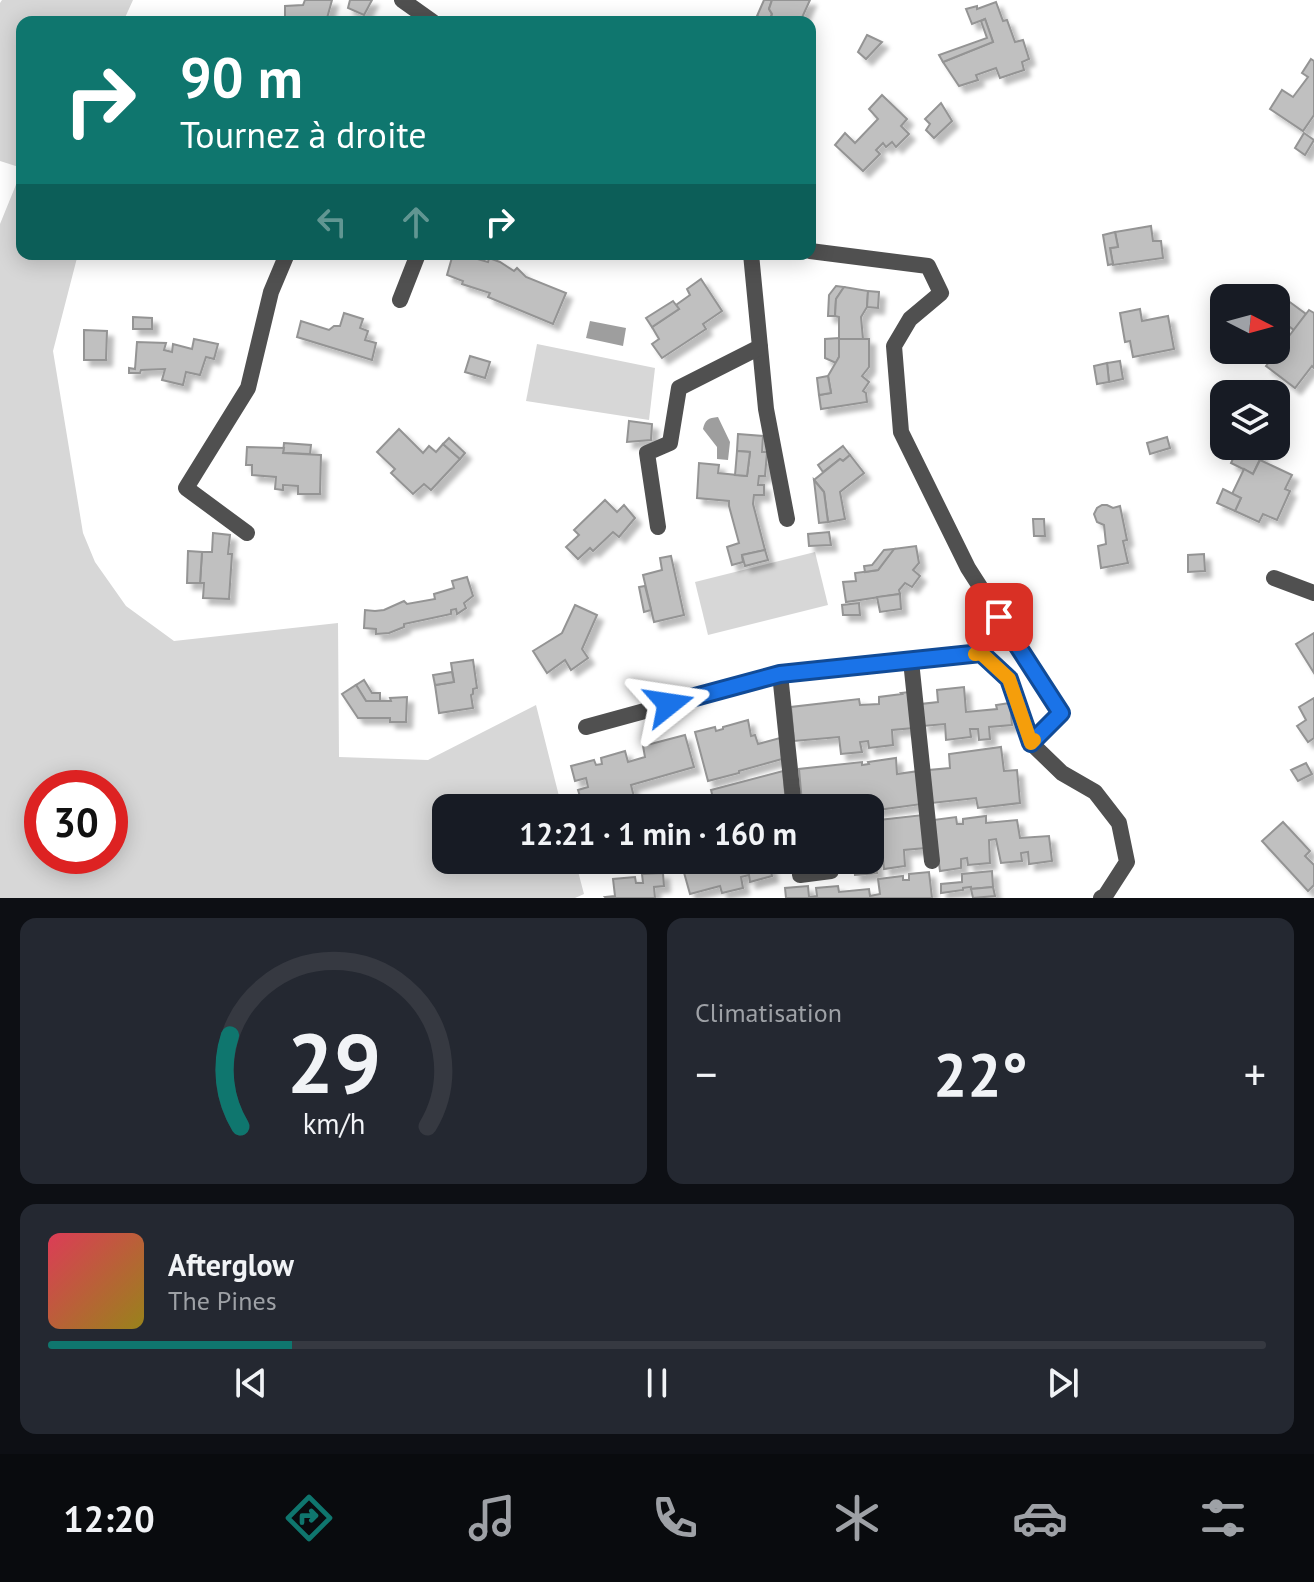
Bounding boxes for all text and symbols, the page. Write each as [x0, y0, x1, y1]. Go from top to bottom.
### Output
text: 90 m [180, 41, 303, 113]
icon: right [48, 48, 152, 152]
text: Tournez à droite [180, 111, 427, 158]
icon: left [310, 200, 354, 244]
icon: ahead [394, 200, 438, 244]
icon: right [478, 200, 522, 244]
north arrow [1210, 284, 1290, 364]
map controls [1210, 284, 1290, 460]
button: layers [1210, 380, 1290, 460]
pin [965, 583, 1033, 651]
icon: arrive [977, 595, 1021, 639]
position arrow [627, 662, 711, 746]
speed limit sign: 30 [24, 770, 128, 874]
text: 12:21 · 1 min · 160 m [519, 814, 797, 853]
text: Climatisation [695, 996, 842, 1029]
text: 29 [286, 1008, 381, 1116]
text: 22° [933, 1035, 1028, 1113]
text: − [695, 1045, 717, 1102]
text: + [1244, 1045, 1266, 1102]
text: km/h [302, 1105, 365, 1142]
text: Afterglow [168, 1245, 294, 1284]
text: The Pines [168, 1284, 277, 1317]
icon: previous [229, 1361, 273, 1405]
icon: pause [635, 1361, 679, 1405]
icon: next [1041, 1361, 1085, 1405]
icon: directions [281, 1490, 337, 1546]
icon: music [464, 1490, 520, 1546]
icon: phone [647, 1490, 703, 1546]
icon: climate [829, 1490, 885, 1546]
icon: car [1012, 1490, 1068, 1546]
icon: filters [1195, 1490, 1251, 1546]
text: 12:20 [63, 1495, 155, 1542]

